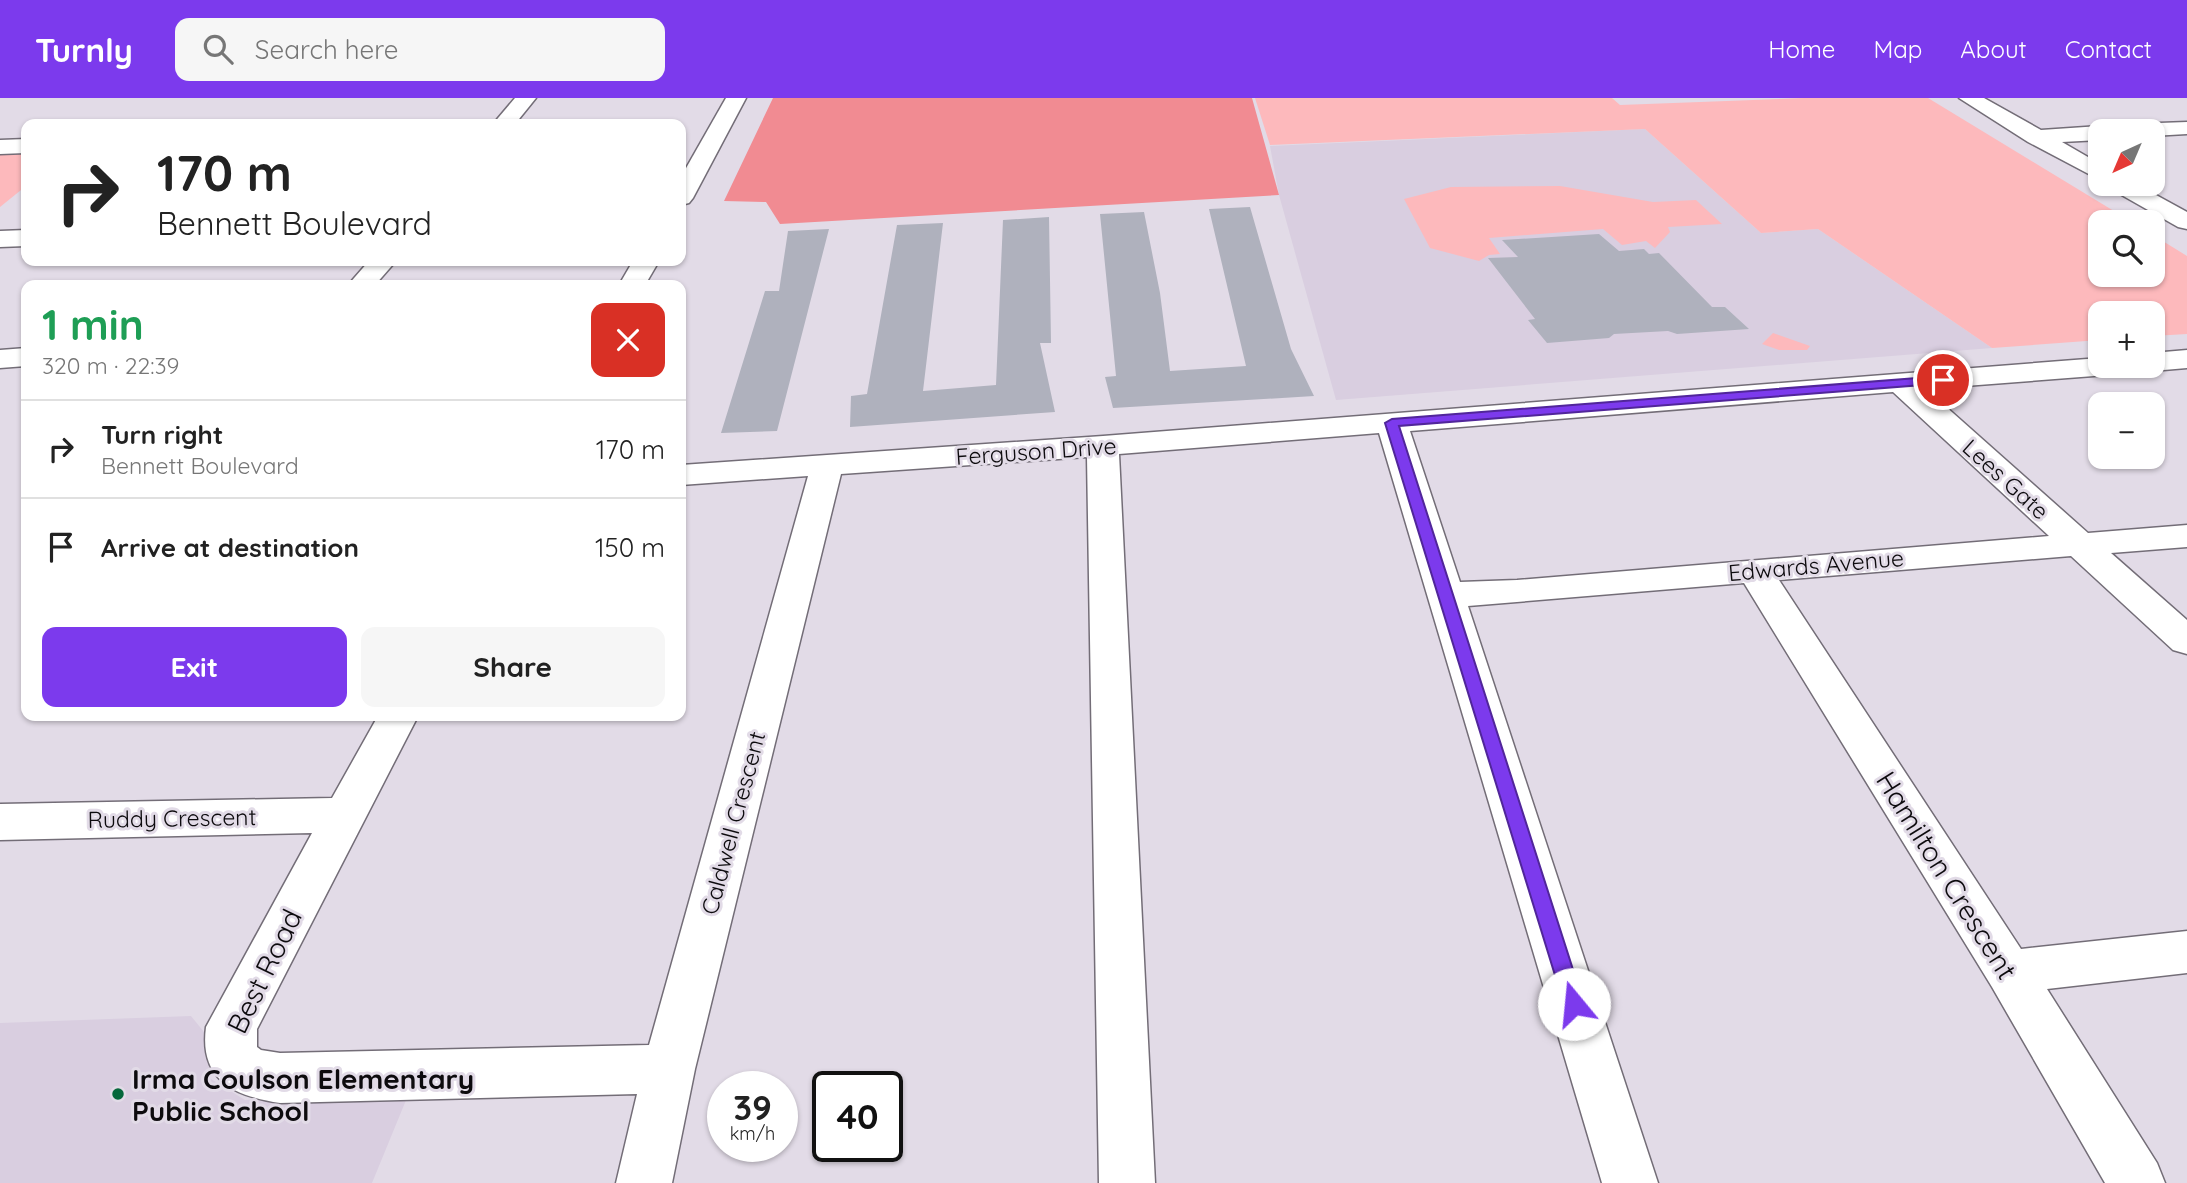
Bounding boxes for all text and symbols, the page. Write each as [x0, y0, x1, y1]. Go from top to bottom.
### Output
search box [175, 18, 665, 81]
text: Turnly [35, 29, 133, 70]
icon: search [199, 30, 237, 68]
text: Search here [255, 33, 398, 66]
text: Home [1768, 34, 1835, 64]
text: Map [1873, 34, 1922, 64]
text: About [1960, 34, 2027, 64]
text: Contact [2065, 34, 2152, 64]
north arrow [2088, 119, 2165, 196]
map controls [2088, 119, 2165, 469]
text: 170 m [157, 142, 292, 203]
icon: right [42, 147, 133, 238]
text: Bennett Boulevard [157, 203, 432, 243]
button: search [2088, 210, 2165, 287]
text: 1 min [42, 298, 144, 351]
button: + [2088, 301, 2165, 378]
button: close [591, 303, 665, 377]
pin [1913, 350, 1973, 410]
text: 320 m · 22:39 [42, 351, 179, 380]
icon: arrive [1924, 361, 1962, 399]
button: − [2088, 392, 2165, 469]
text: Turn right [101, 418, 223, 451]
icon: right [42, 430, 80, 468]
street label: Ferguson Drive [955, 431, 1117, 471]
text: 170 m [596, 433, 665, 466]
street label: Lees Gate [1957, 433, 2055, 525]
text: Bennett Boulevard [101, 451, 299, 480]
icon: arrive [42, 528, 80, 566]
text: Arrive at destination [101, 531, 359, 564]
text: 150 m [595, 531, 665, 564]
street label: Edwards Avenue [1727, 543, 1905, 587]
button: Exit [42, 627, 347, 707]
button: Share [361, 627, 665, 707]
street label: Caldwell Crescent [695, 728, 771, 918]
street label: Hamilton Crescent [1869, 765, 2025, 985]
street label: Ruddy Crescent [87, 802, 257, 834]
street label: Best Road [219, 903, 309, 1039]
position arrow [1537, 967, 1611, 1041]
place label: Irma Coulson Elementary Public School [132, 1061, 474, 1128]
speed limit sign: 40 [812, 1071, 903, 1162]
text: 39 [733, 1085, 772, 1129]
marker: Irma Coulson Elementary Public School [110, 1086, 126, 1102]
text: km/h [730, 1122, 775, 1145]

